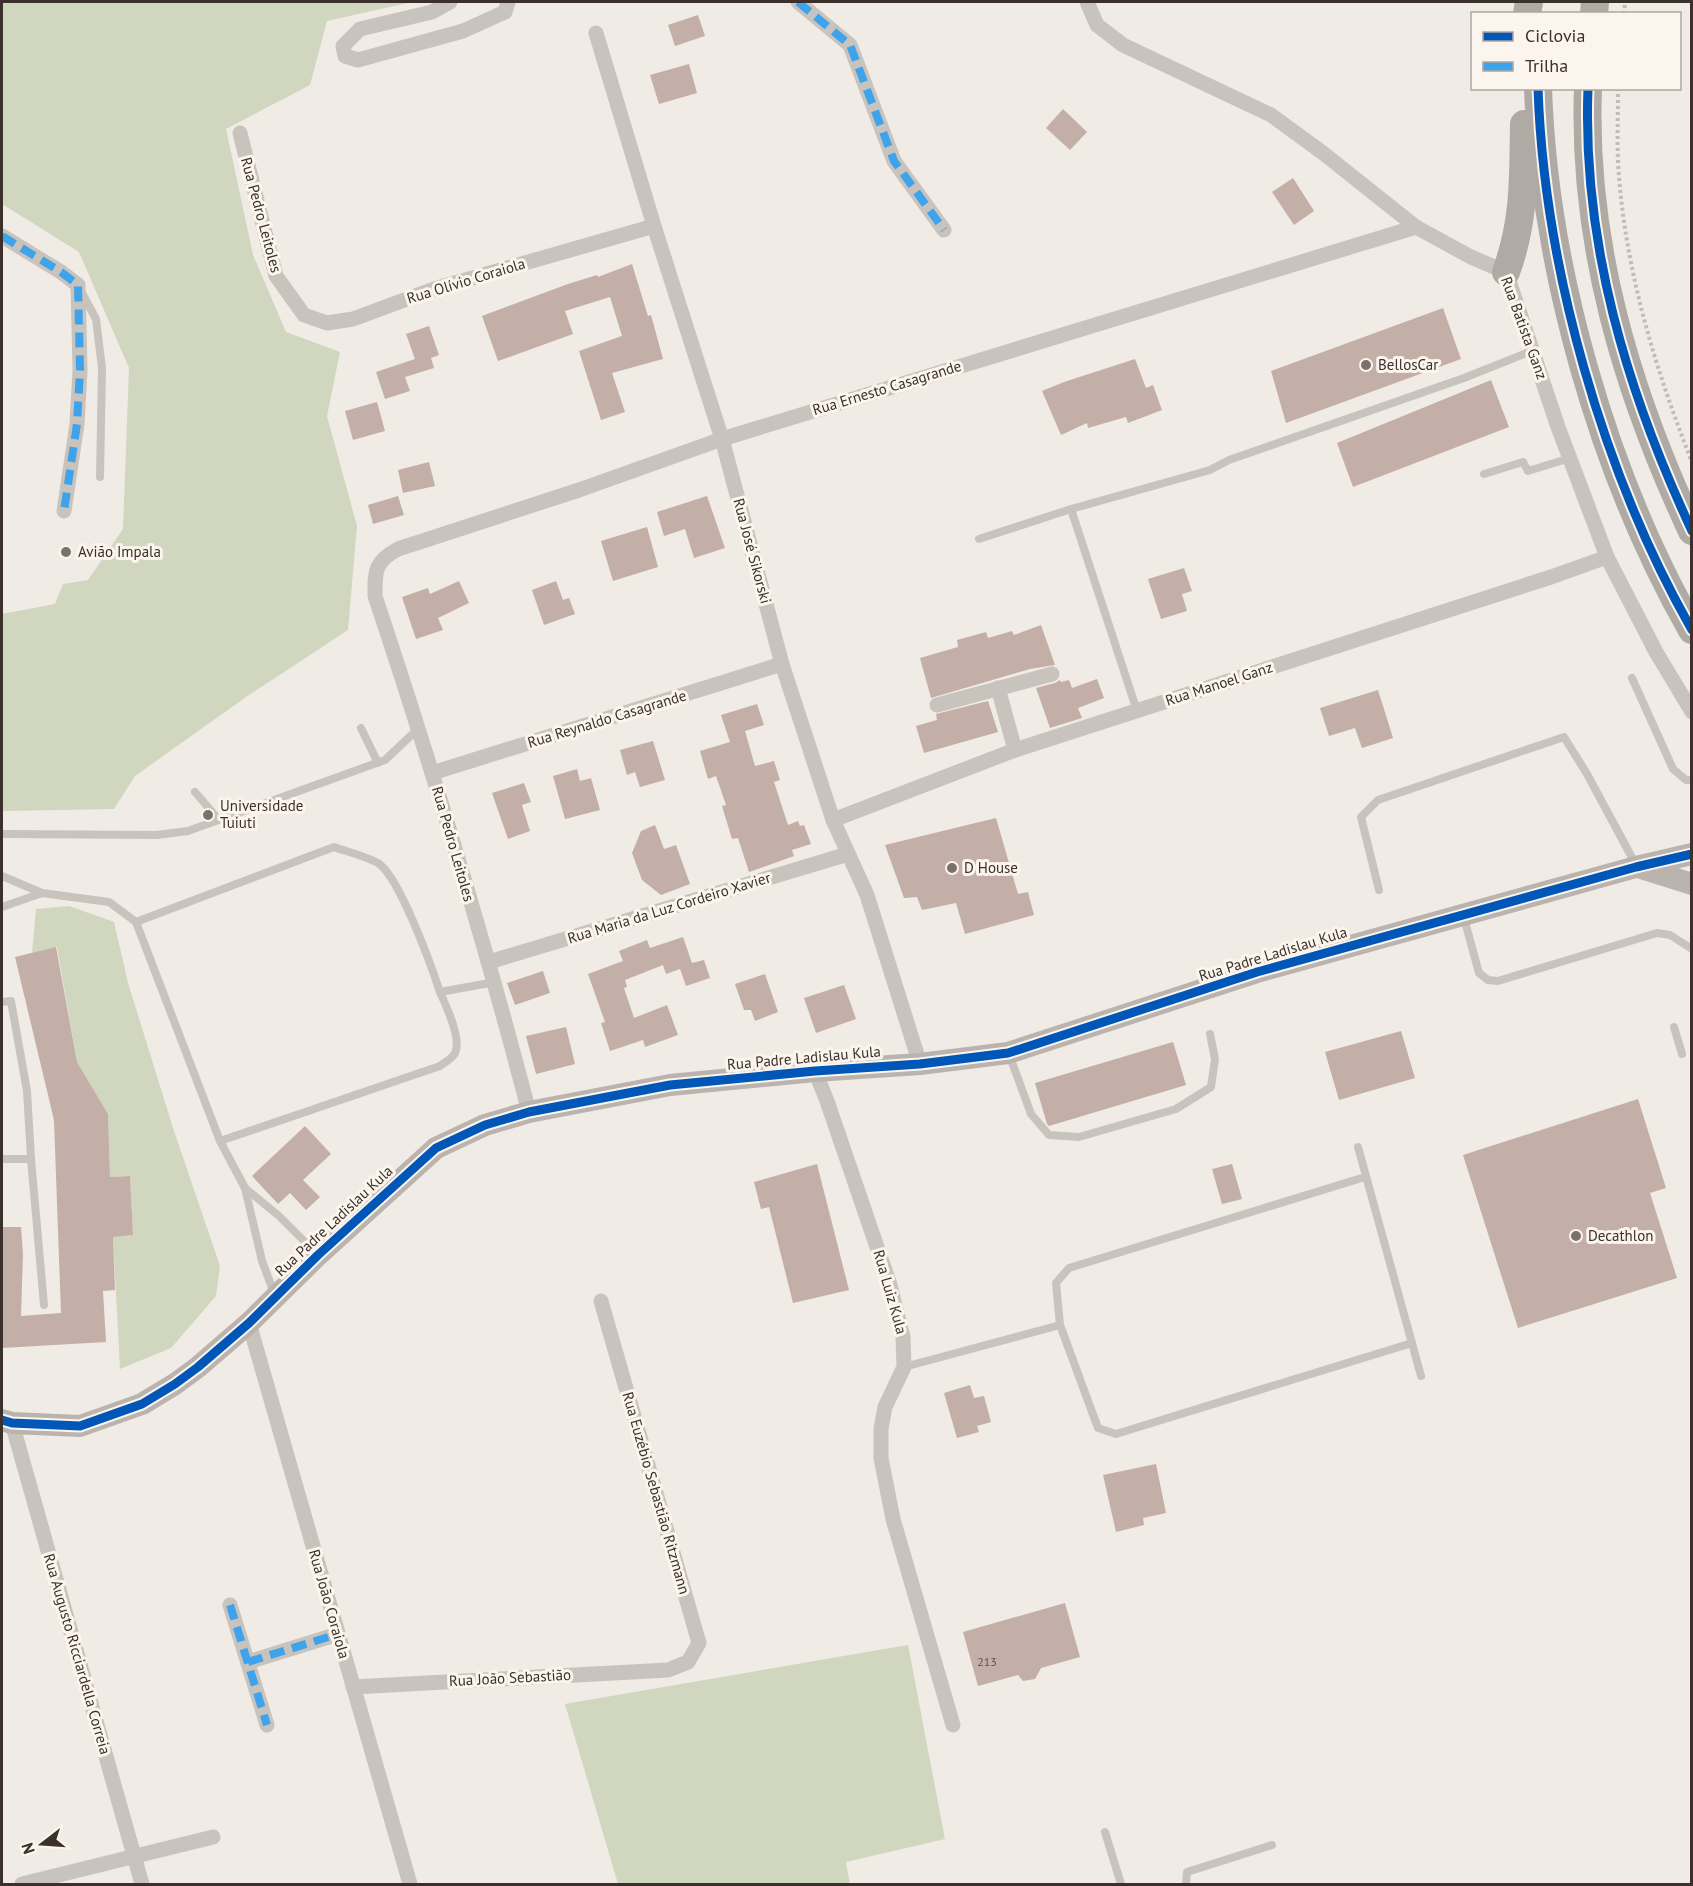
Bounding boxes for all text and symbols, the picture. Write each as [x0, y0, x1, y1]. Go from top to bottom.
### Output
legend [1471, 12, 1681, 90]
text: Ciclovia [1525, 24, 1585, 47]
text: Trilha [1525, 54, 1568, 77]
street label: Rua Pedro Leitoles [237, 155, 286, 275]
street label: Rua Olívio Coraiola [404, 253, 527, 308]
street label: Rua Batista Ganz [1497, 274, 1552, 382]
place label: BellosCar [1378, 355, 1438, 374]
street label: Rua Ernesto Casagrande [810, 356, 964, 419]
marker: BellosCar [1359, 358, 1373, 372]
street label: Rua José Sikorski [729, 496, 776, 606]
place label: Avião Impala [78, 542, 161, 561]
marker: Avião Impala [59, 545, 73, 559]
street label: Rua Manoel Ganz [1163, 657, 1275, 710]
street label: Rua Reynaldo Casagrande [525, 685, 688, 752]
street label: Rua Pedro Leitoles [428, 784, 479, 904]
place label: Universidade Tuiuti [220, 796, 303, 832]
marker: Universidade Tuiuti [201, 808, 215, 822]
place label: D House [964, 858, 1018, 877]
marker: D House [945, 861, 959, 875]
street label: Rua Maria da Luz Cordeiro Xavier [565, 868, 773, 948]
street label: Rua Padre Ladislau Kula [1196, 922, 1349, 985]
street label: Rua Padre Ladislau Kula [726, 1041, 882, 1074]
street label: Rua Padre Ladislau Kula [271, 1161, 397, 1280]
place label: Decathlon [1588, 1226, 1653, 1245]
marker: Decathlon [1569, 1229, 1583, 1243]
street label: Rua Luiz Kula [869, 1248, 912, 1336]
street label: Rua Euzébio Sebastião Ritzmann [618, 1390, 694, 1596]
street label: Rua João Coraiola [305, 1547, 354, 1661]
street label: Rua Augusto Ricciardella Correia [40, 1551, 115, 1756]
house number: 213 [977, 1654, 997, 1669]
street label: Rua João Sebastião [448, 1665, 572, 1690]
north arrow [12, 1814, 72, 1874]
text: N [17, 1840, 39, 1856]

